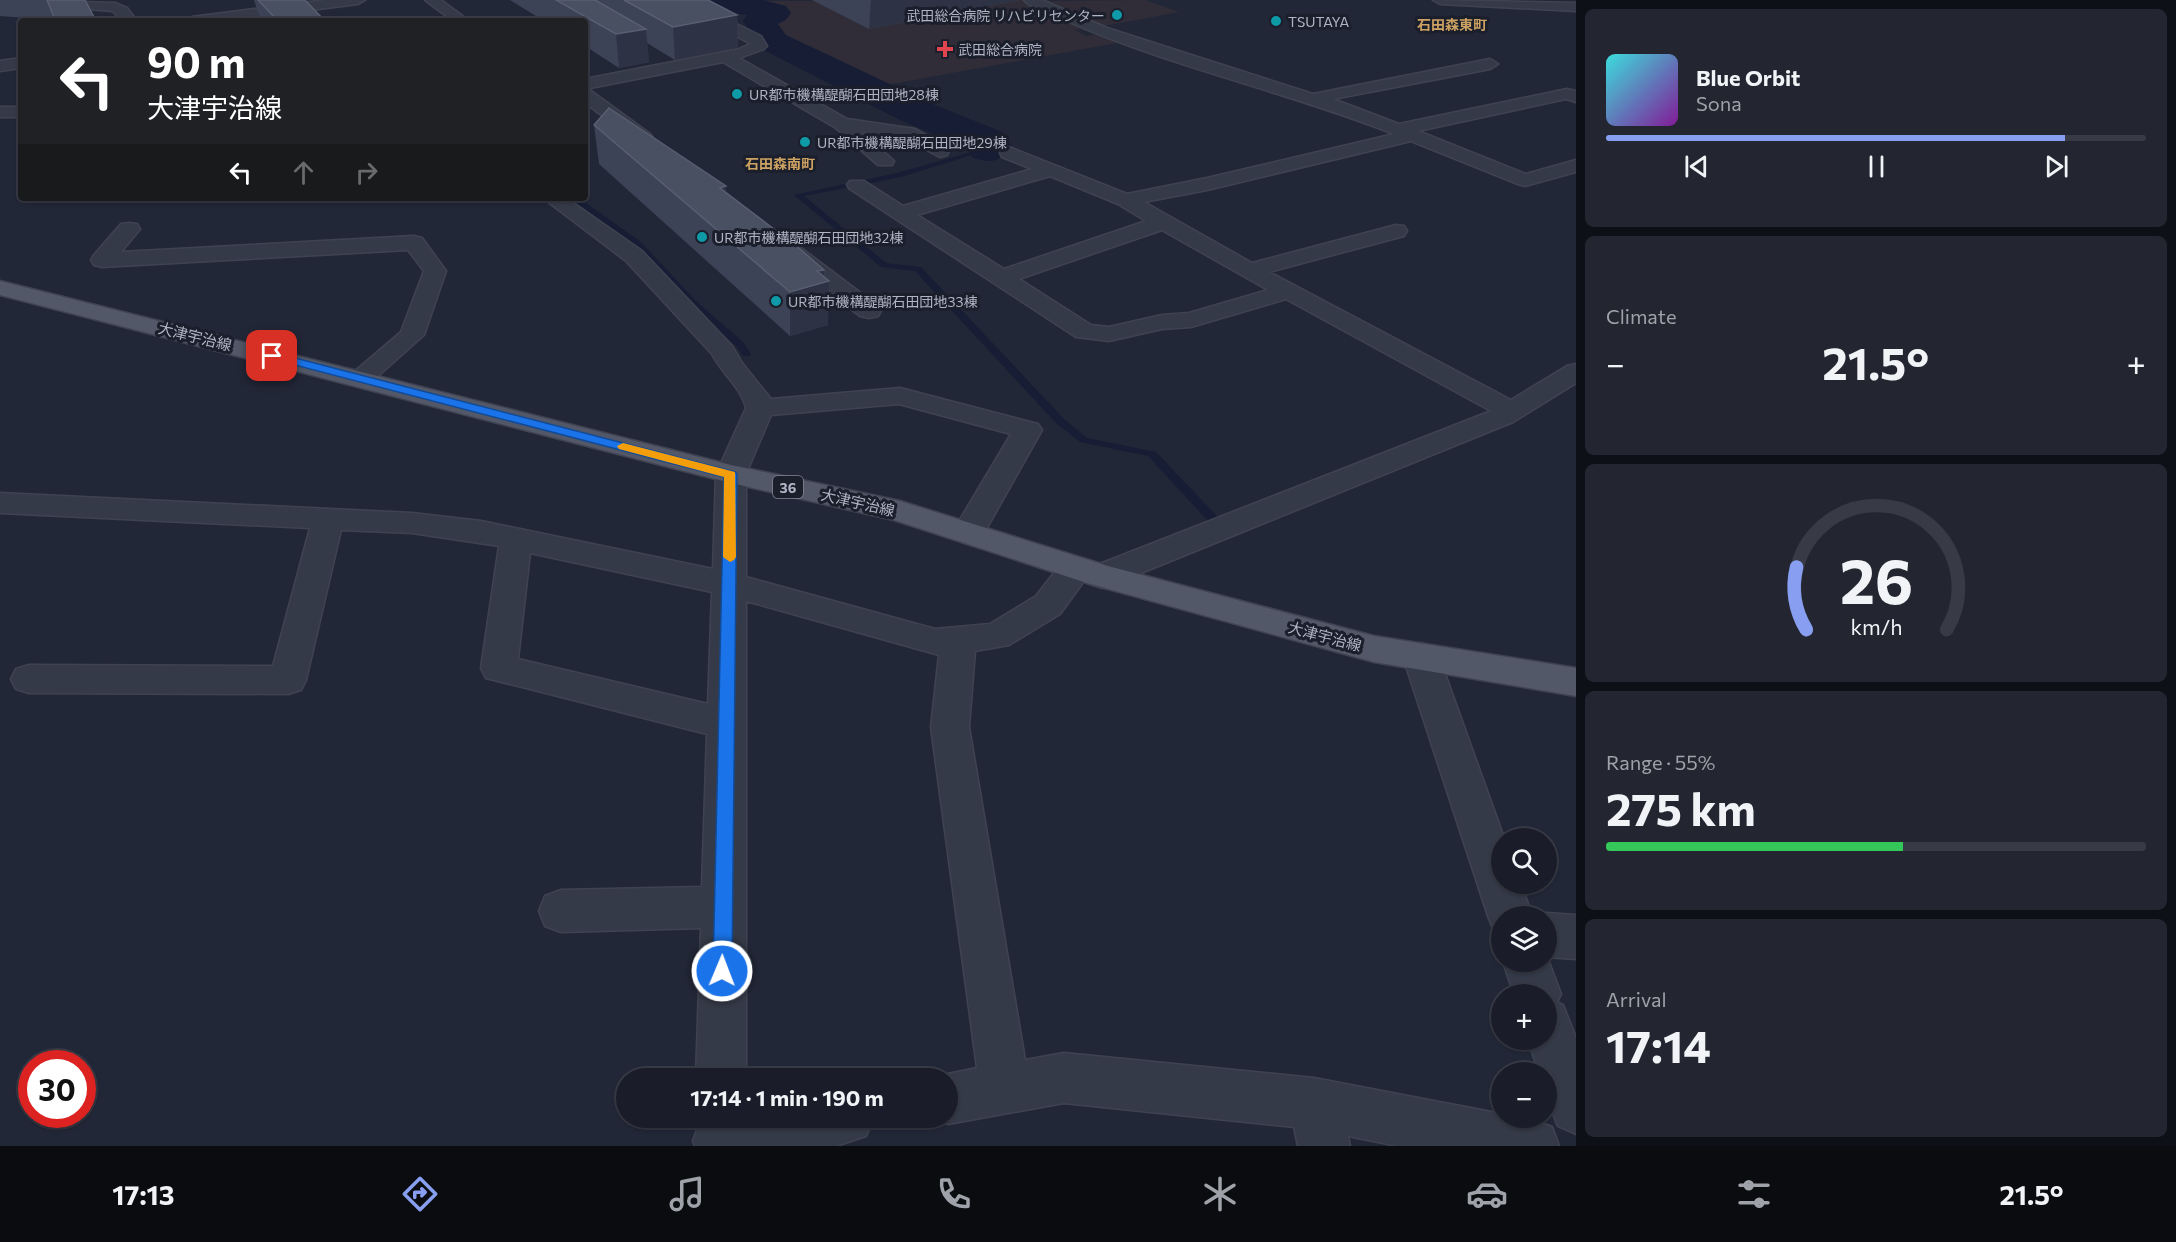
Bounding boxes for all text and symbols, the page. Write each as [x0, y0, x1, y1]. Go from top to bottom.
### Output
place label: 武田総合病院 リハビリセンター [906, 7, 1105, 24]
marker: 武田総合病院 リハビリセンター [1110, 8, 1124, 22]
place label: TSUTAYA [1288, 13, 1349, 30]
marker: TSUTAYA [1269, 14, 1283, 28]
district label: 石田森東町 [1417, 16, 1487, 33]
text: 90 m [147, 35, 246, 87]
marker: 武田総合病院 [936, 40, 954, 58]
place label: 武田総合病院 [958, 41, 1042, 58]
icon: left [48, 42, 126, 120]
text: Blue Orbit [1696, 64, 1800, 91]
place label: UR都市機構醍醐石田団地28棟 [749, 86, 939, 103]
marker: UR都市機構醍醐石田団地28棟 [730, 87, 744, 101]
text: 大津宇治線 [147, 91, 282, 124]
text: Sona [1696, 91, 1742, 115]
place label: UR都市機構醍醐石田団地29棟 [817, 134, 1007, 151]
marker: UR都市機構醍醐石田団地29棟 [798, 135, 812, 149]
icon: previous [1680, 150, 1713, 183]
icon: pause [1860, 150, 1893, 183]
icon: next [2040, 150, 2073, 183]
district label: 石田森南町 [745, 155, 815, 172]
icon: left [224, 156, 257, 189]
icon: ahead [287, 156, 320, 189]
icon: right [350, 156, 383, 189]
place label: UR都市機構醍醐石田団地32棟 [714, 229, 903, 246]
marker: UR都市機構醍醐石田団地32棟 [695, 230, 709, 244]
place label: UR都市機構醍醐石田団地33棟 [788, 293, 978, 310]
marker: UR都市機構醍醐石田団地33棟 [769, 294, 783, 308]
text: Climate [1606, 304, 1676, 328]
street label: 大津宇治線 [156, 318, 234, 354]
pin [246, 330, 297, 381]
text: 21.5° [1822, 334, 1929, 389]
icon: arrive [255, 339, 288, 372]
text: − [1606, 342, 1625, 383]
text: + [2127, 342, 2146, 383]
road number: 36 [773, 476, 803, 498]
street label: 大津宇治線 [819, 485, 897, 519]
text: 26 [1839, 541, 1913, 617]
text: km/h [1850, 613, 1902, 639]
street label: 大津宇治線 [1286, 618, 1364, 654]
text: Range · 55% [1606, 750, 1715, 774]
text: 275 km [1606, 780, 1756, 835]
map controls [1491, 828, 1557, 1128]
button: search [1491, 828, 1557, 894]
button: layers [1491, 906, 1557, 972]
position arrow [690, 939, 754, 1003]
button: + [1491, 984, 1557, 1050]
text: Arrival [1606, 987, 1667, 1011]
text: 17:14 [1606, 1017, 1711, 1072]
speed limit sign: 30 [18, 1050, 96, 1128]
button: − [1491, 1062, 1557, 1128]
text: 17:14 · 1 min · 190 m [690, 1084, 884, 1111]
icon: directions [399, 1173, 441, 1215]
icon: music [666, 1173, 708, 1215]
icon: phone [933, 1173, 975, 1215]
icon: climate [1199, 1173, 1241, 1215]
icon: car [1466, 1173, 1508, 1215]
icon: filters [1733, 1173, 1775, 1215]
text: 17:13 [112, 1178, 174, 1211]
text: 21.5° [1999, 1178, 2064, 1211]

